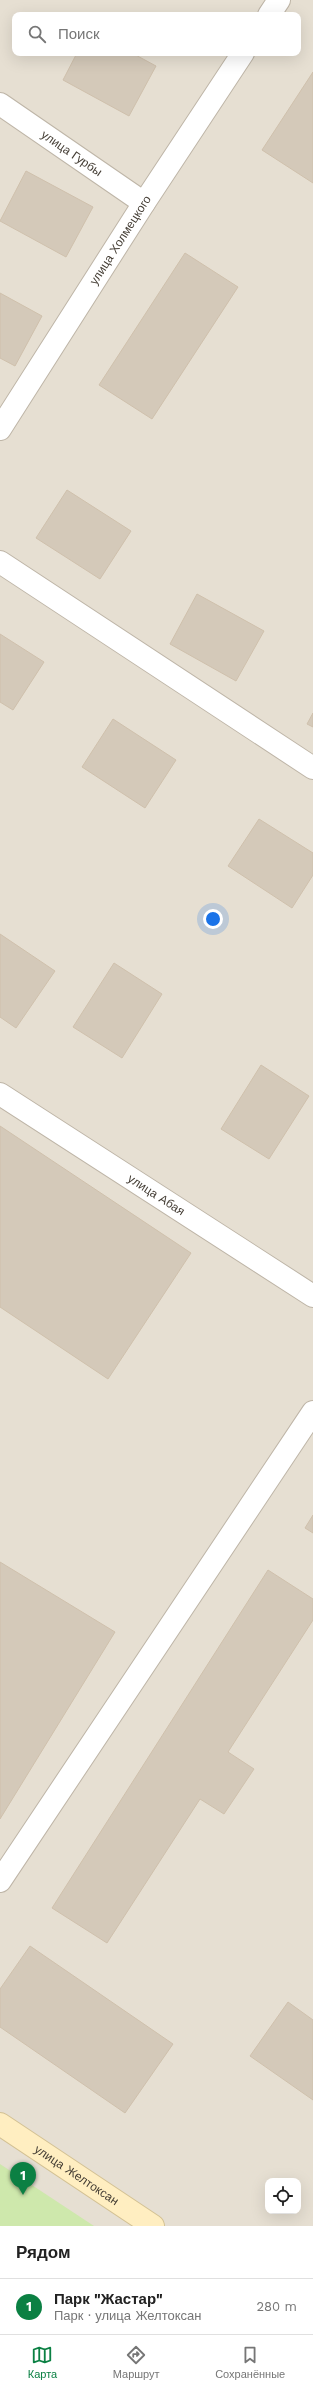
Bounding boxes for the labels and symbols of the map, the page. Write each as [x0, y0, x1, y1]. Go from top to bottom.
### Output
street label: улица Гурбы [39, 127, 105, 179]
street label: улица Холмецкого [87, 193, 154, 287]
your location [203, 909, 223, 929]
street label: улица Абая [125, 1171, 187, 1218]
street label: улица Желтоксан [32, 2142, 121, 2208]
pin: 1 [10, 2162, 36, 2195]

